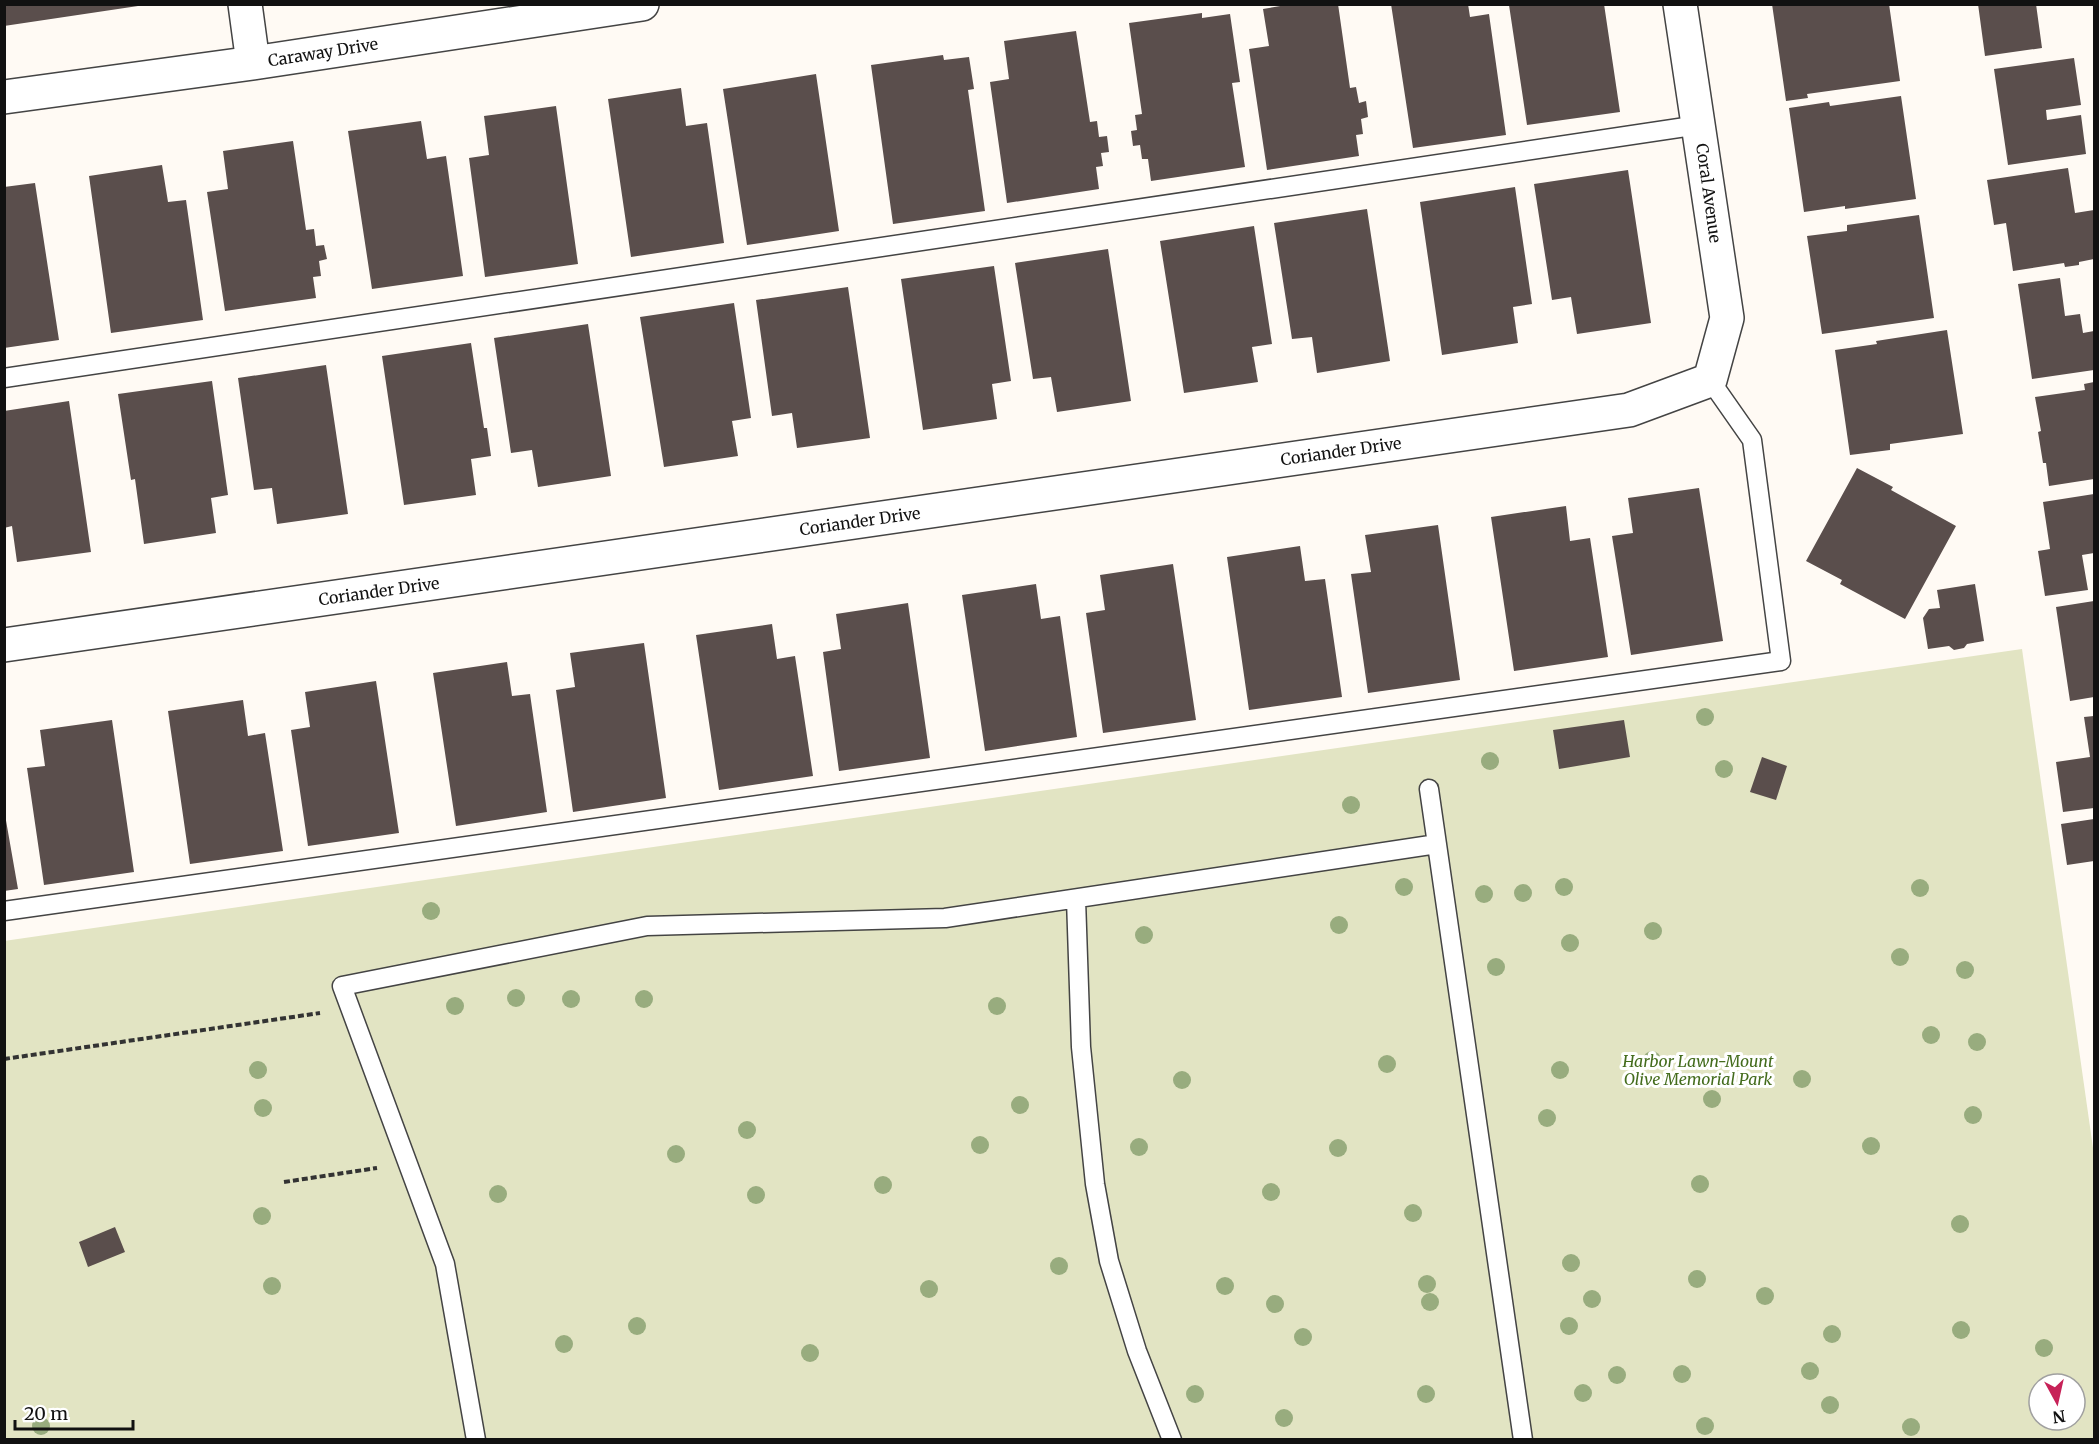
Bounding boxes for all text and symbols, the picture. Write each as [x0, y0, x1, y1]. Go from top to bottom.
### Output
street label: Caraway Drive [267, 33, 379, 71]
street label: Coral Avenue [1692, 142, 1726, 244]
street label: Coriander Drive [1279, 433, 1403, 469]
street label: Coriander Drive [798, 503, 922, 539]
street label: Coriander Drive [317, 573, 441, 609]
park label: Harbor Lawn-Mount Olive Memorial Park [1621, 1051, 1774, 1089]
north arrow [2027, 1372, 2087, 1432]
scale bar [15, 1393, 134, 1431]
text: 20 m [24, 1402, 68, 1425]
text: N [2051, 1406, 2067, 1428]

